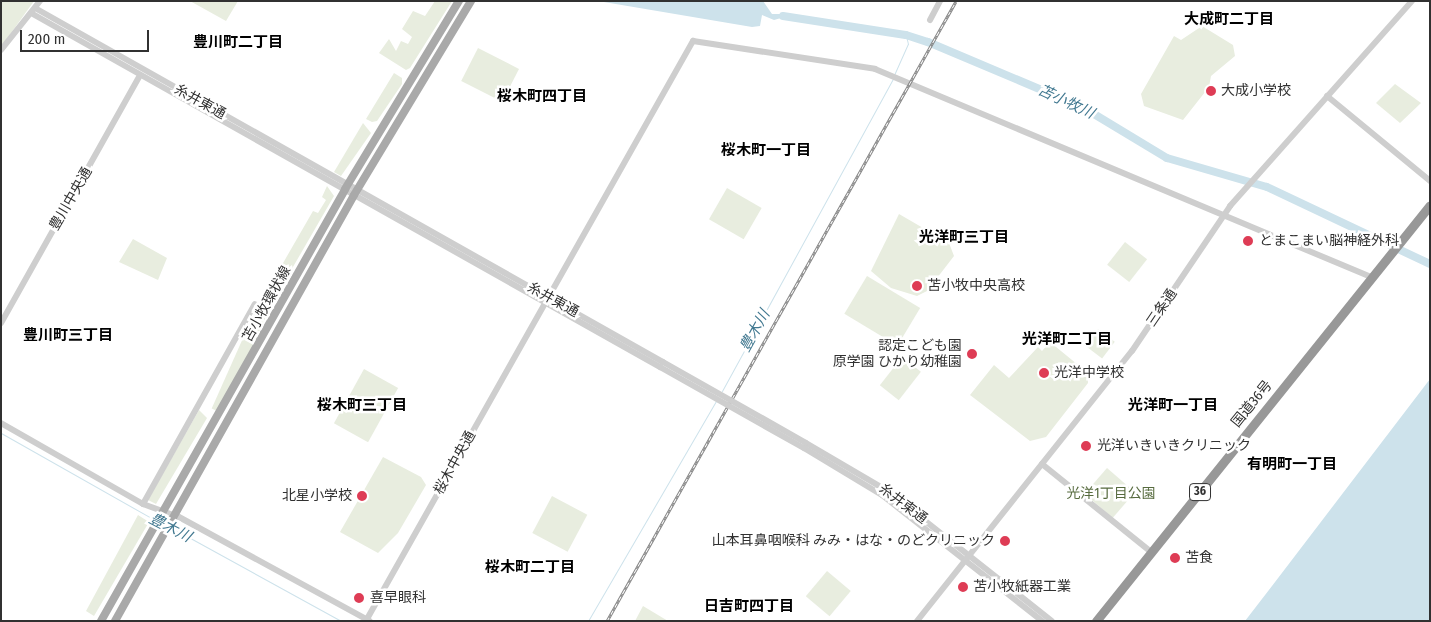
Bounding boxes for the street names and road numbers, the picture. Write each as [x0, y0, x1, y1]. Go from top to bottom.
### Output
street label: 糸井東通 [171, 81, 229, 123]
street label: 豊川中央通 [46, 164, 96, 234]
street label: 苫小牧環状線 [239, 263, 295, 345]
street label: 糸井東通 [524, 279, 582, 321]
street label: 三条通 [1143, 286, 1181, 330]
street label: 国道36号 [1228, 377, 1276, 431]
street label: 桜木中央通 [431, 428, 479, 498]
street label: 糸井東通 [876, 480, 930, 528]
road number: 36 [1189, 482, 1211, 502]

